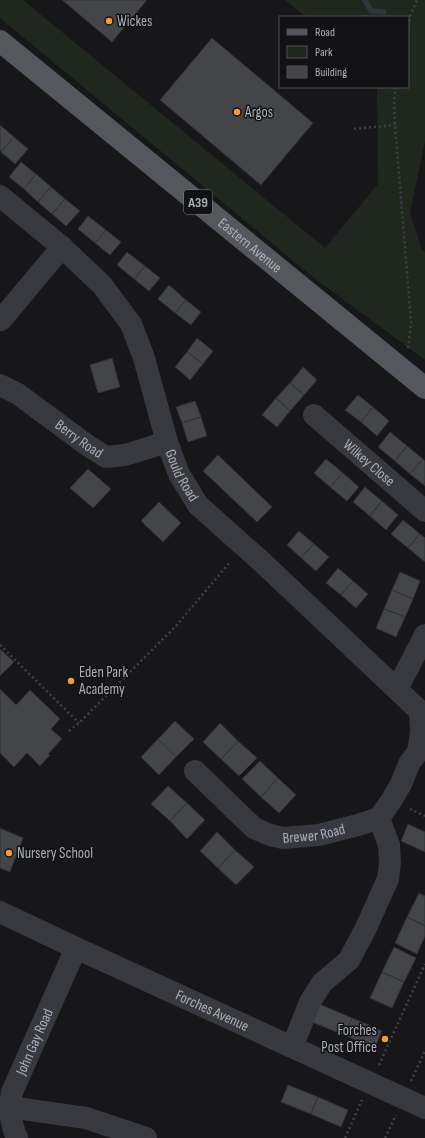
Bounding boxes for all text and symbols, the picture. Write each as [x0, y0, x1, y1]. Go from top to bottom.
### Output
place label: Wickes [117, 12, 152, 31]
marker: Wickes [104, 16, 114, 26]
legend [279, 16, 409, 88]
text: Road [315, 25, 335, 40]
text: Park [315, 45, 333, 60]
text: Building [315, 65, 347, 80]
place label: Argos [244, 103, 273, 122]
marker: Argos [232, 107, 242, 117]
road number: A39 [184, 190, 212, 214]
street label: Eastern Avenue [214, 213, 286, 277]
street label: Berry Road [51, 415, 107, 462]
street label: Wilkey Close [339, 435, 399, 490]
street label: Gould Road [161, 446, 203, 505]
place label: Eden Park Academy [78, 663, 128, 699]
marker: Eden Park Academy [66, 676, 76, 686]
street label: Brewer Road [282, 819, 347, 847]
place label: Nursery School [17, 844, 93, 863]
marker: Nursery School [4, 848, 14, 858]
street label: Forches Avenue [173, 985, 252, 1036]
street label: John Gay Road [11, 1006, 57, 1079]
place label: Forches Post Office [321, 1021, 377, 1057]
marker: Forches Post Office [380, 1034, 390, 1044]

